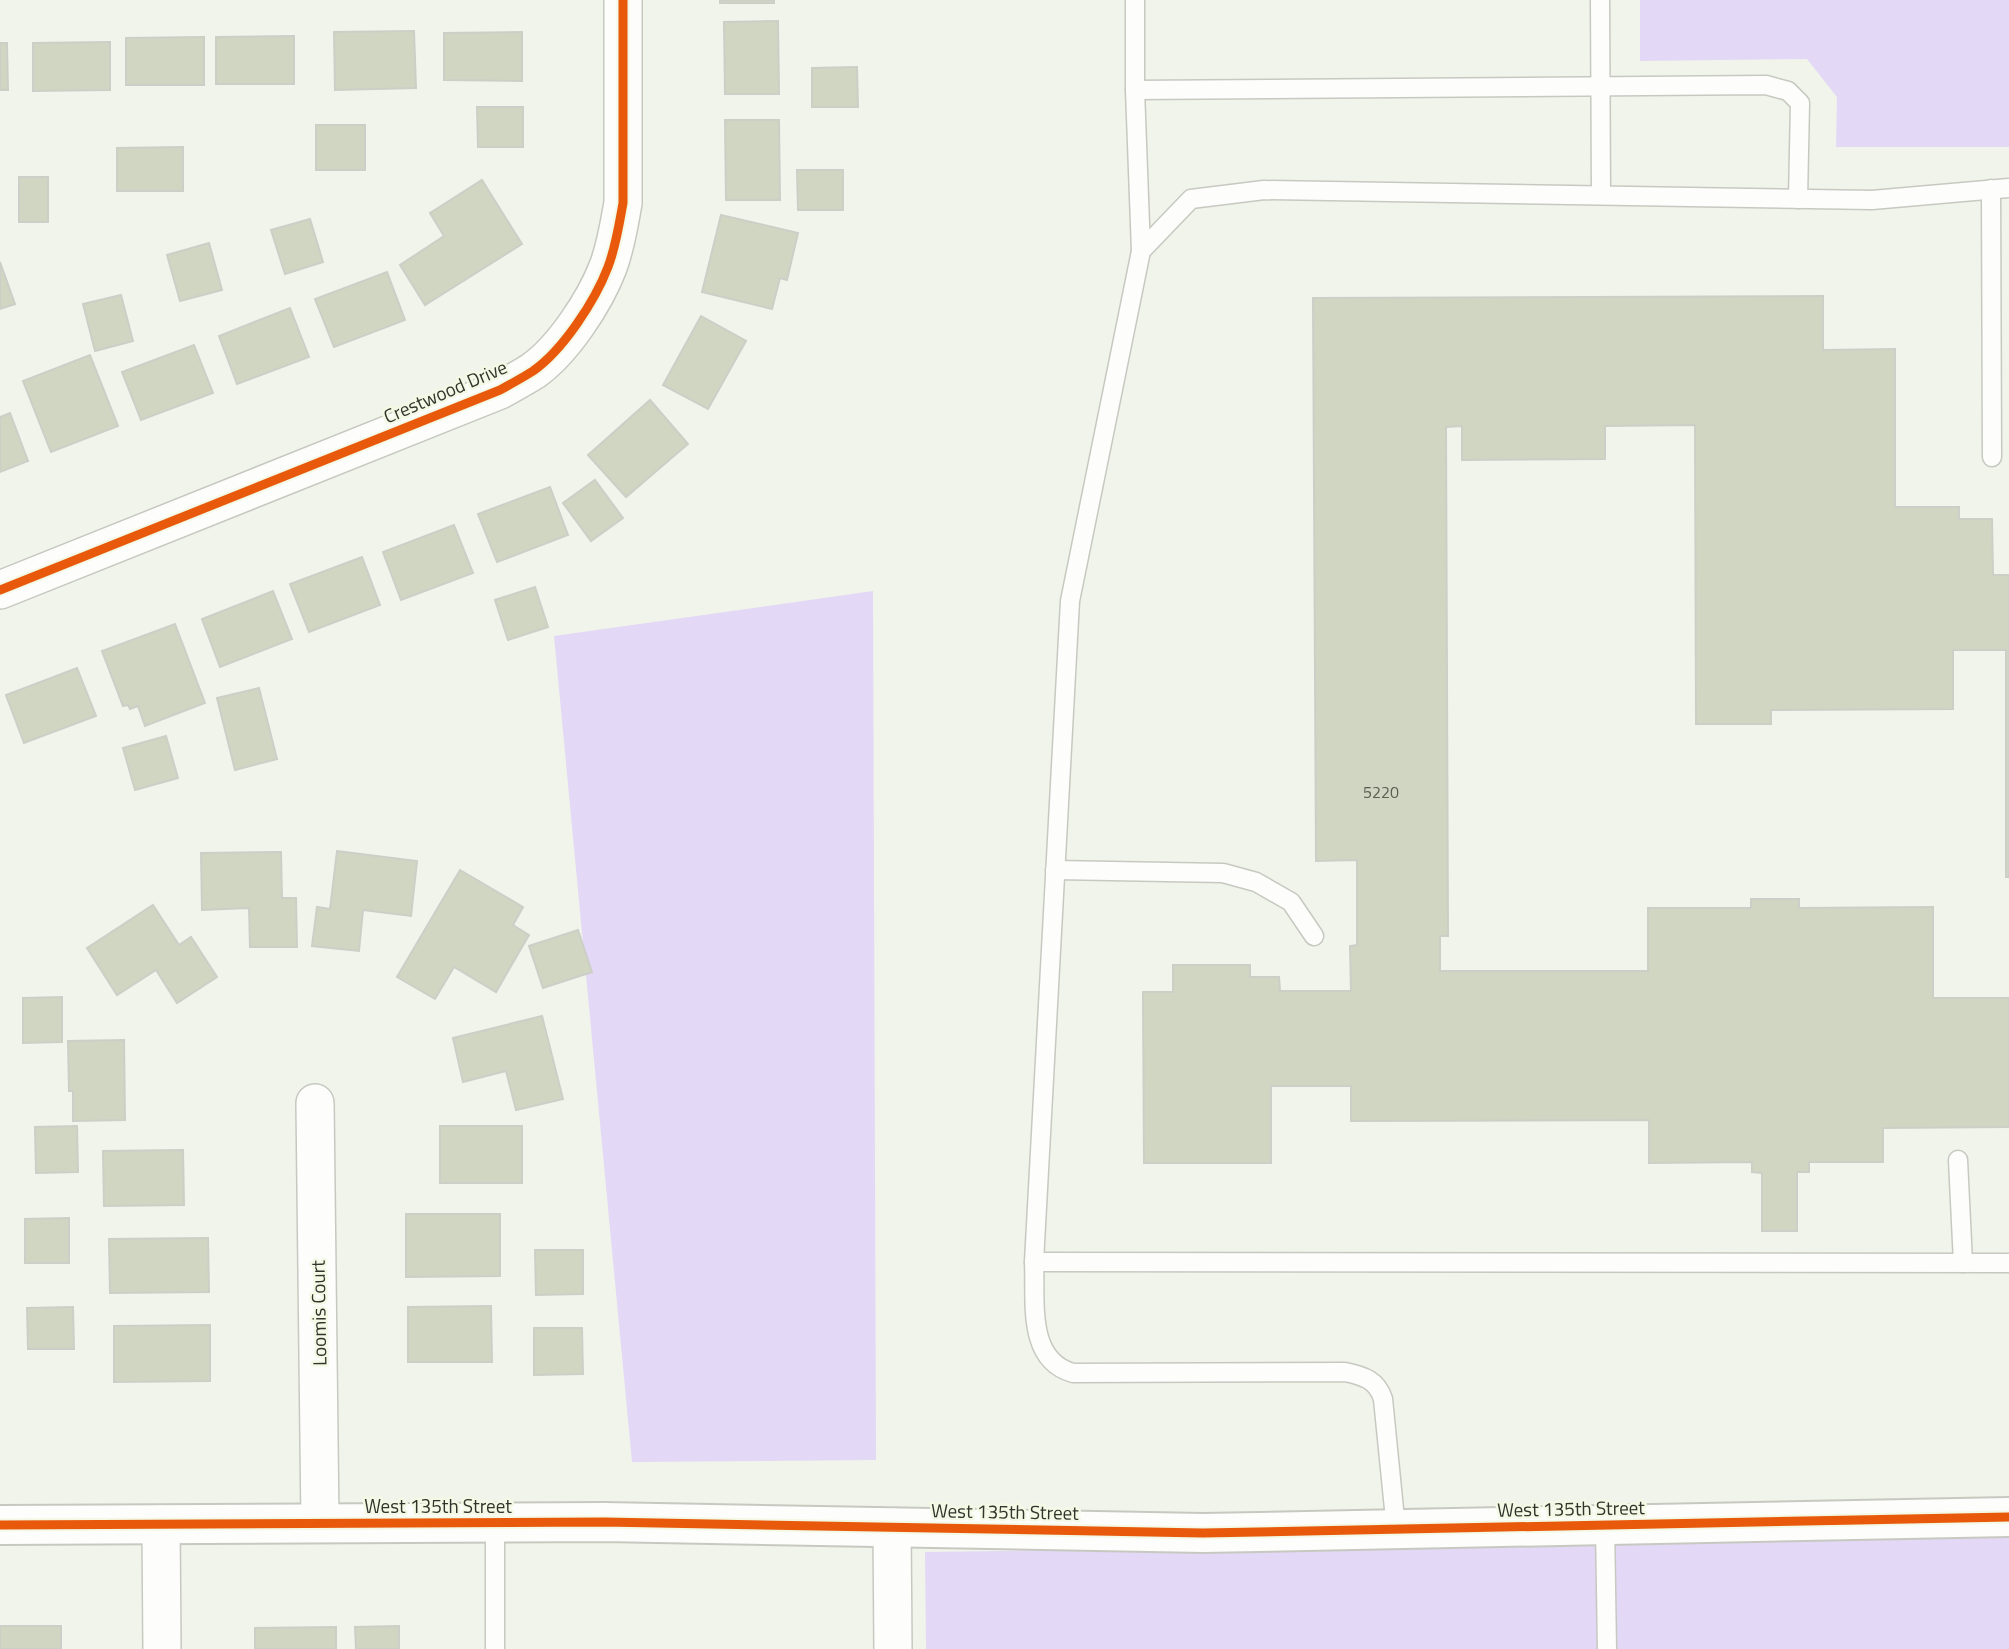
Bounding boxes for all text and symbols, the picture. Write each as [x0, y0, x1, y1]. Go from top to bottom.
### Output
street label: Crestwood Drive [379, 352, 511, 430]
house number: 5220 [1363, 780, 1399, 804]
street label: Loomis Court [303, 1260, 333, 1366]
street label: West 135th Street [364, 1491, 512, 1520]
street label: West 135th Street [1497, 1492, 1645, 1524]
street label: West 135th Street [931, 1495, 1079, 1527]

